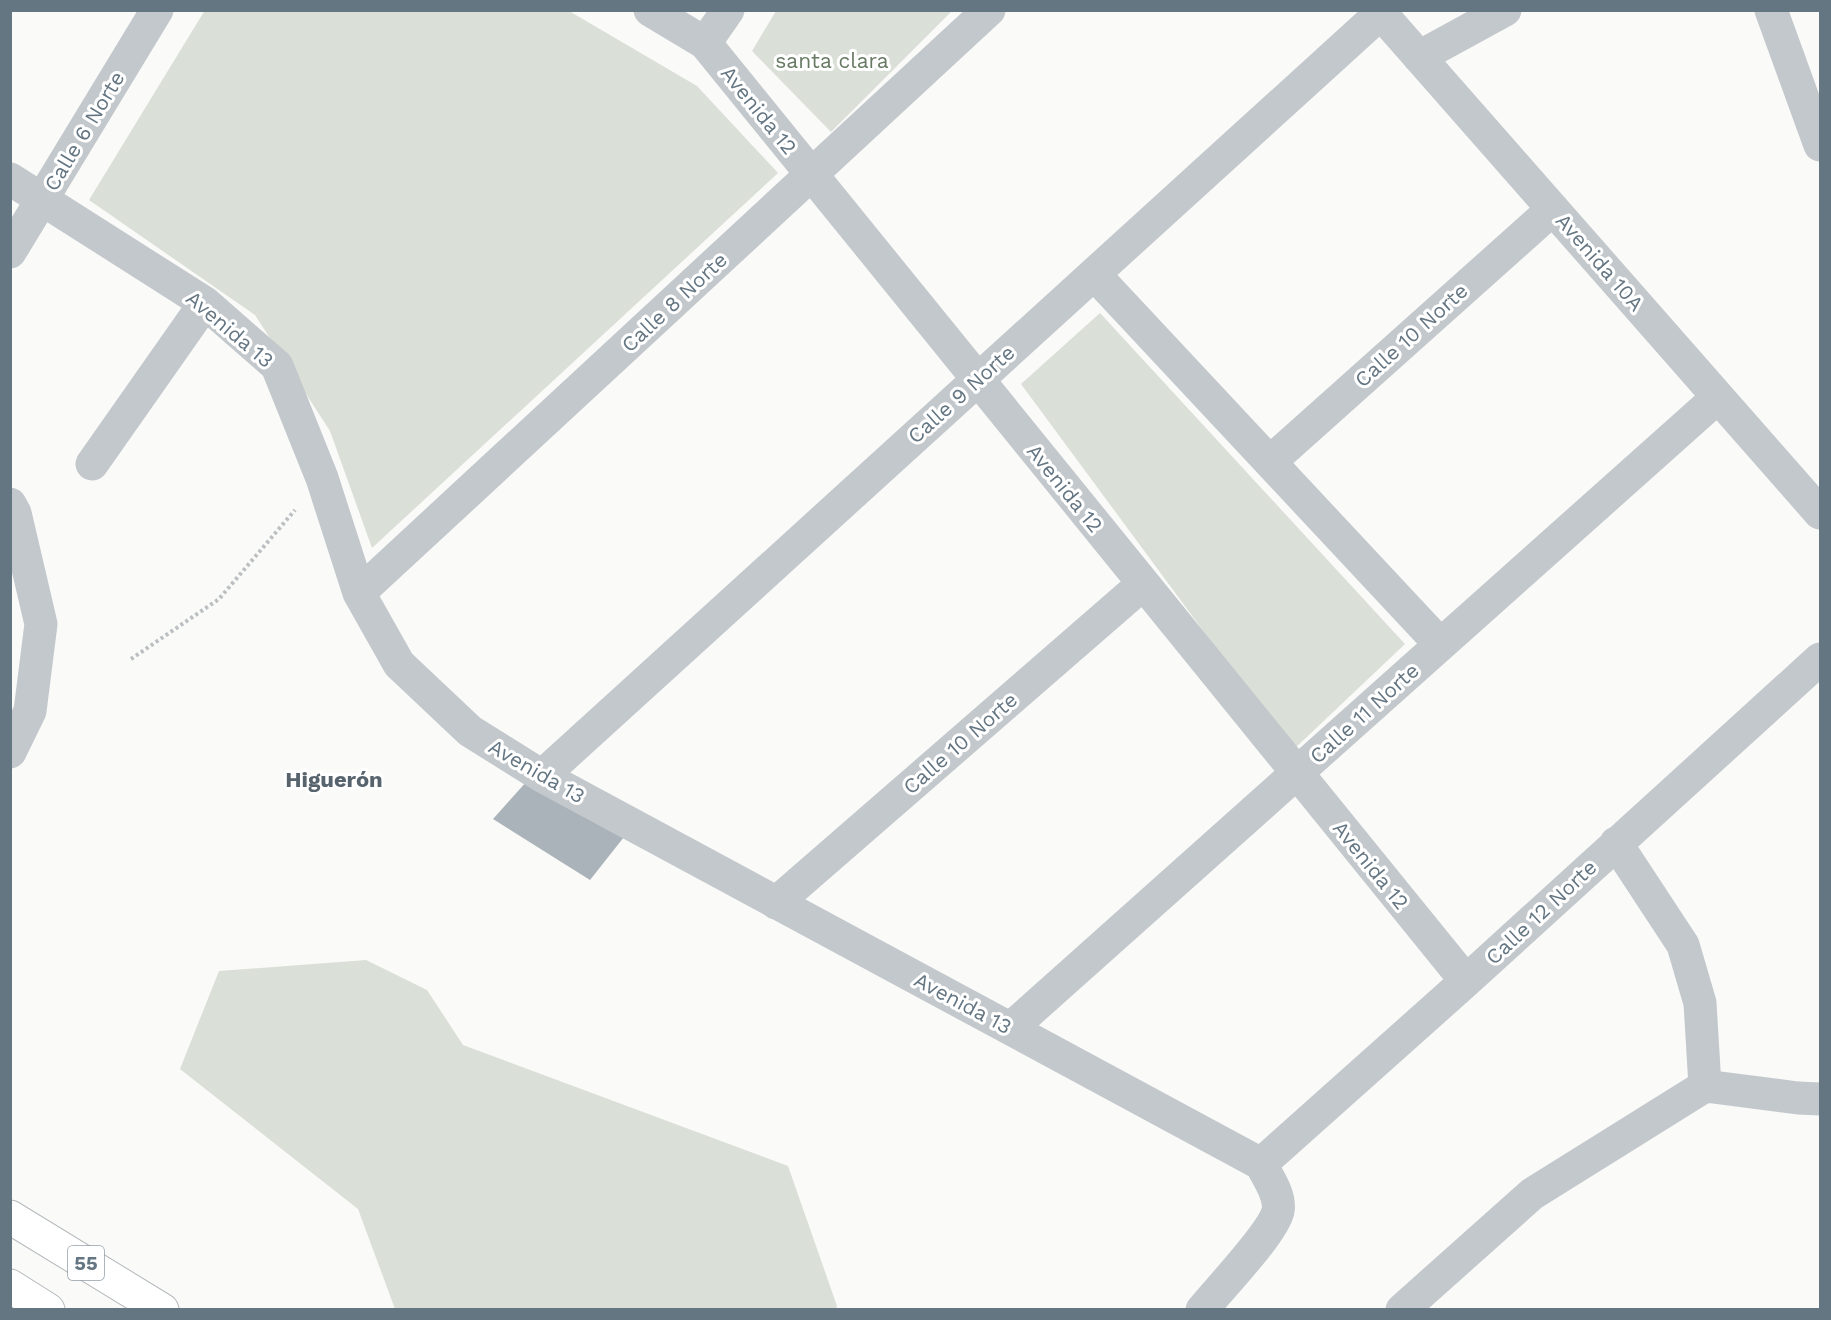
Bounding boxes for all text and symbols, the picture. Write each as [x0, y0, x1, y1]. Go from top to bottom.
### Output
park label: santa clara [775, 48, 889, 73]
street label: Avenida 12 [716, 61, 802, 159]
street label: Calle 6 Norte [39, 67, 129, 195]
street label: Avenida 10A [1551, 208, 1649, 316]
street label: Calle 8 Norte [616, 247, 732, 357]
street label: Calle 10 Norte [1349, 278, 1473, 392]
street label: Avenida 13 [181, 285, 279, 373]
street label: Calle 9 Norte [902, 339, 1020, 449]
street label: Avenida 12 [1022, 439, 1108, 537]
street label: Calle 11 Norte [1304, 657, 1424, 769]
street label: Calle 10 Norte [898, 687, 1022, 799]
street label: Avenida 13 [485, 734, 589, 808]
district label: Higuerón [285, 767, 383, 792]
street label: Avenida 12 [1328, 816, 1414, 914]
street label: Calle 12 Norte [1480, 854, 1602, 970]
street label: Avenida 13 [910, 967, 1016, 1039]
road number: 55 [68, 1246, 104, 1280]

